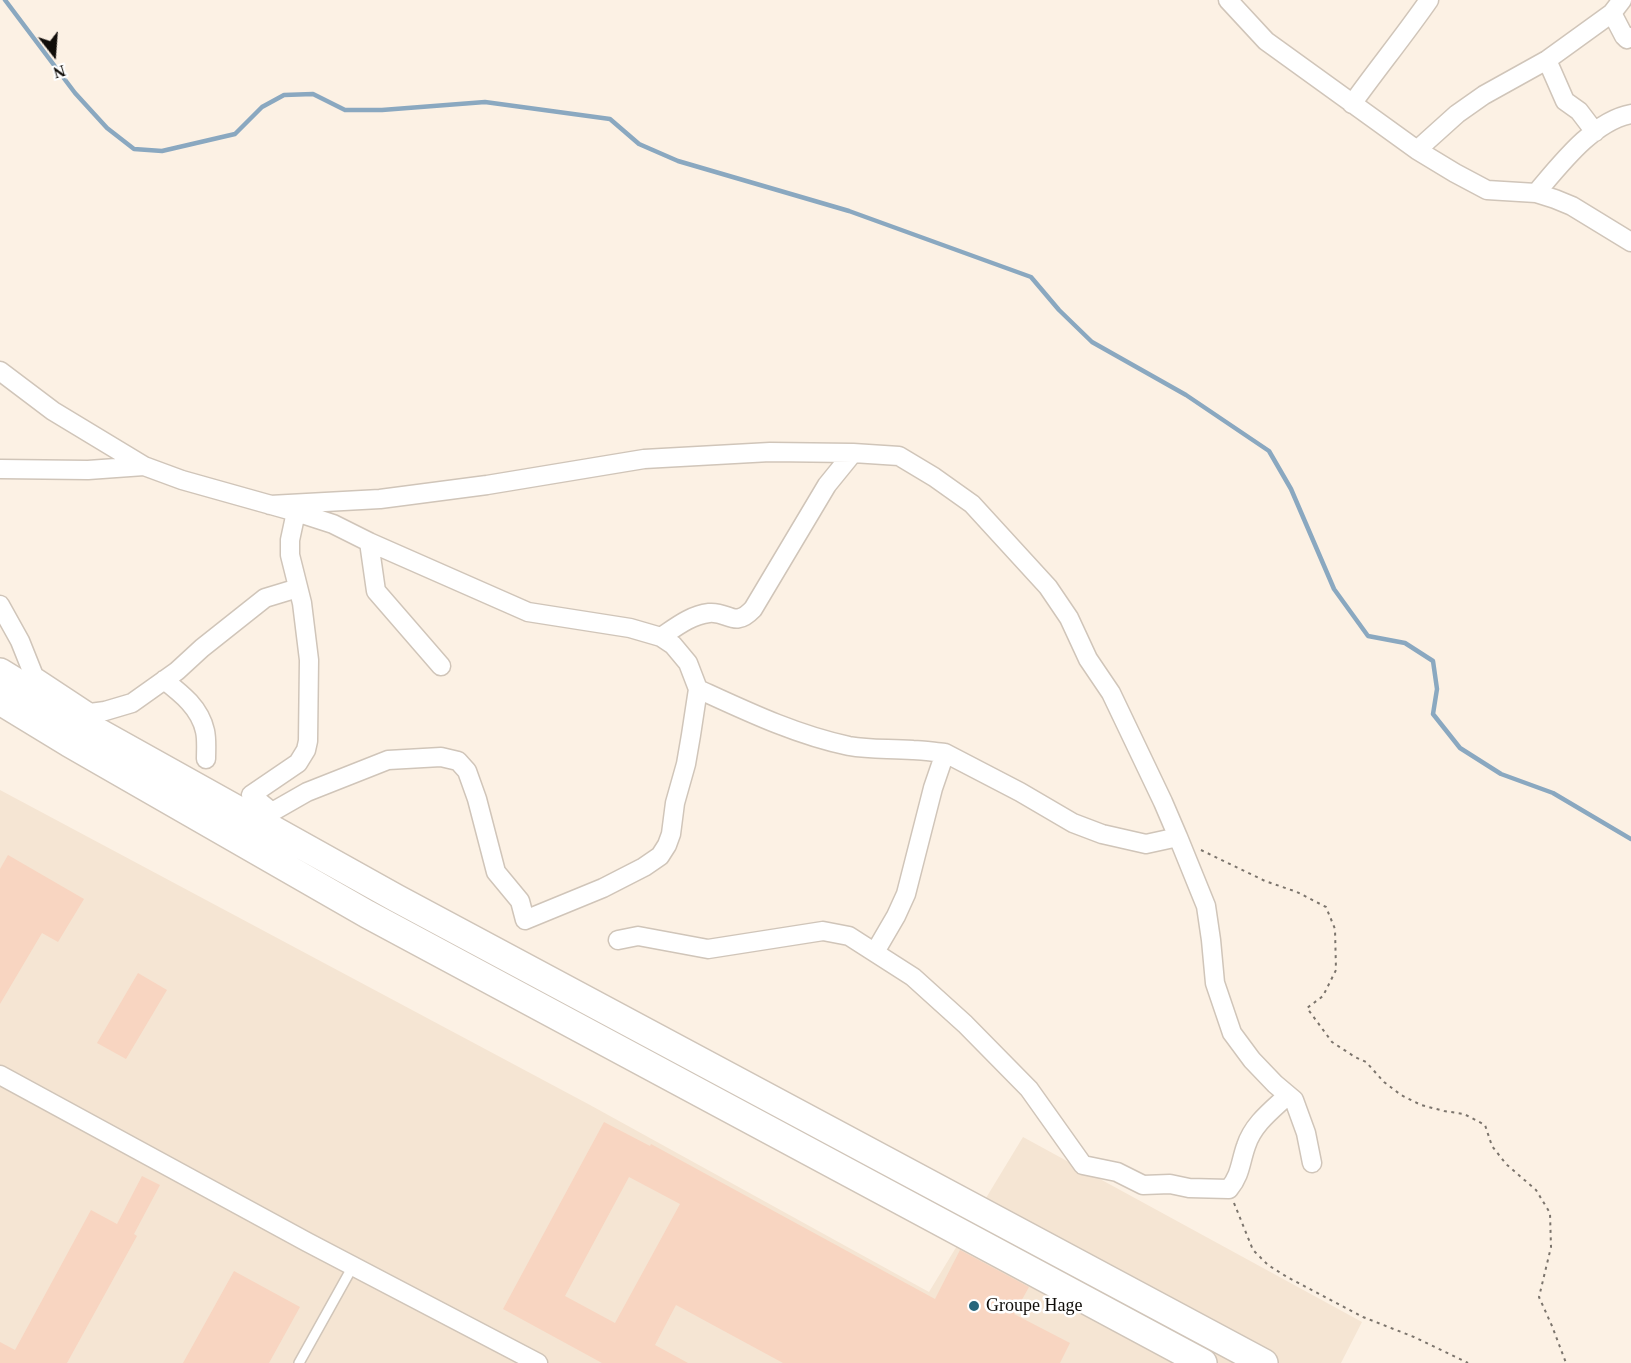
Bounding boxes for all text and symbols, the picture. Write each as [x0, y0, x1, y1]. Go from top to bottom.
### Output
north arrow [24, 24, 84, 84]
text: N [51, 62, 67, 82]
place label: Groupe Hage [986, 1295, 1082, 1317]
marker: Groupe Hage [967, 1299, 981, 1313]

